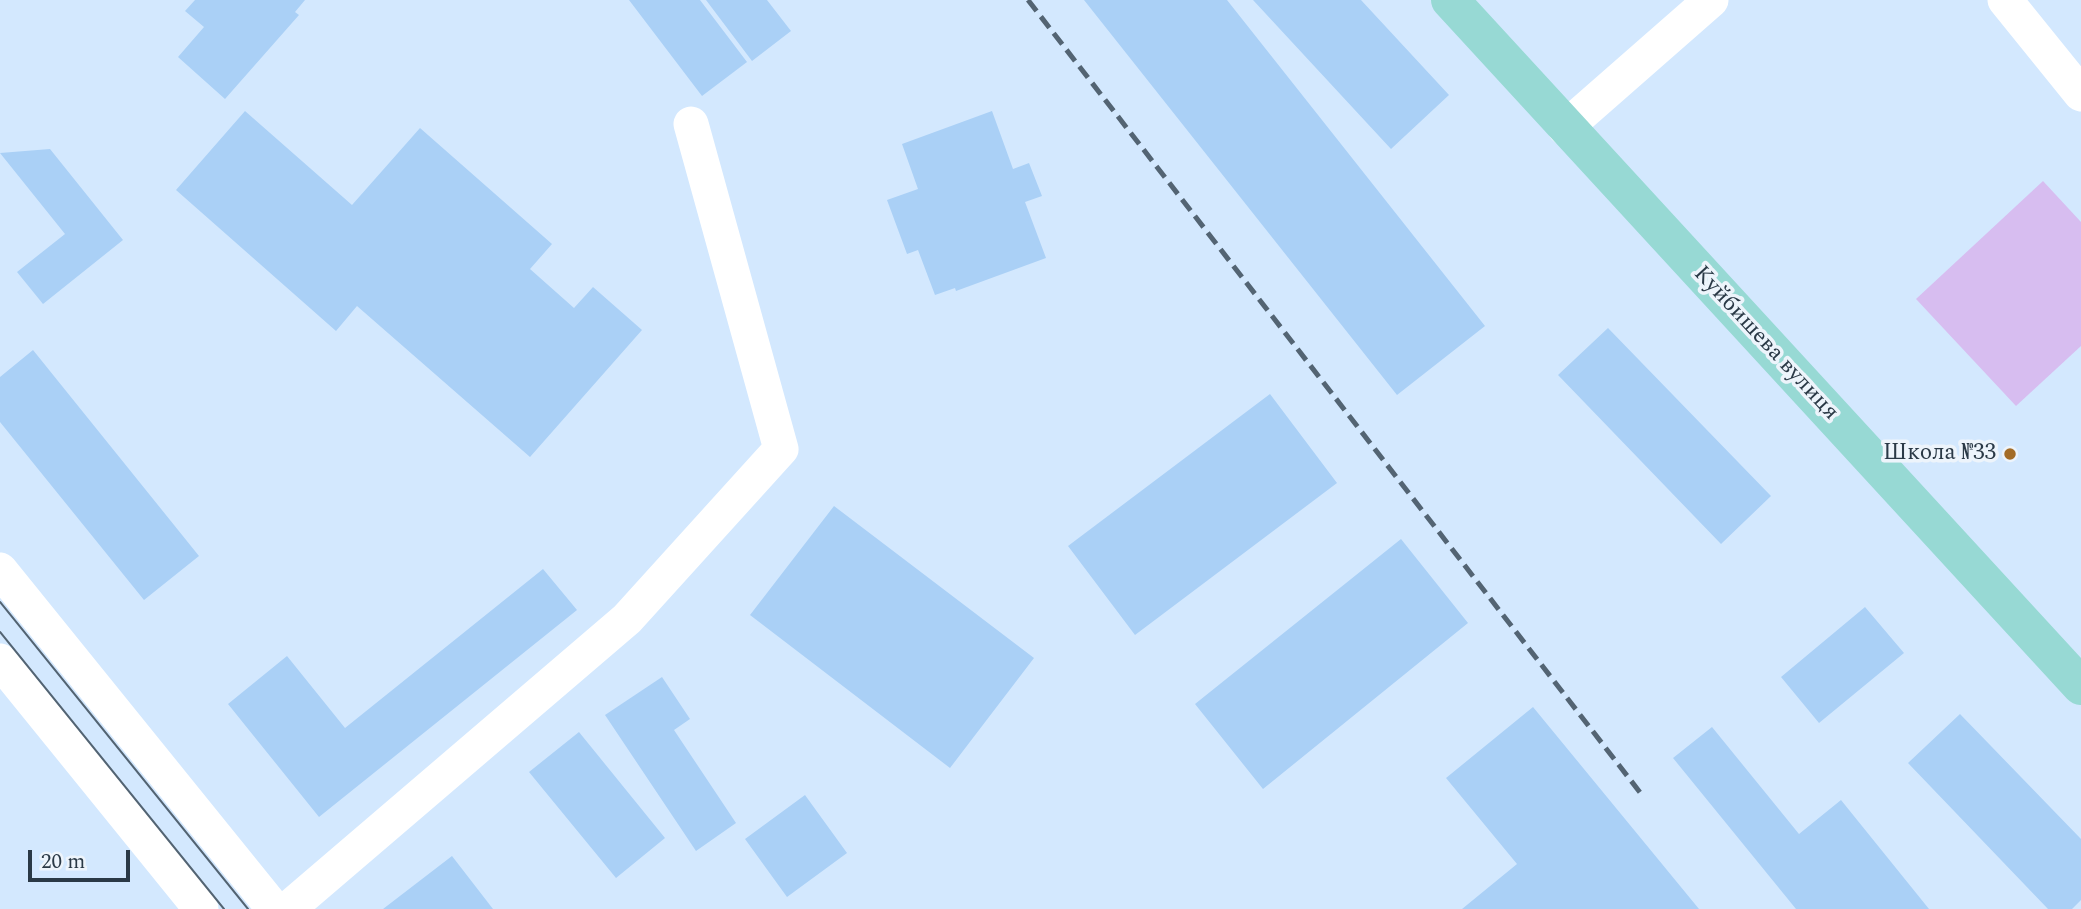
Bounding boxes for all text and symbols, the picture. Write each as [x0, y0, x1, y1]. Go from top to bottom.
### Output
street label: Куйбишева вулиця [1687, 261, 1843, 427]
place label: Школа №33 [1883, 440, 1996, 468]
marker: Школа №33 [2002, 446, 2018, 462]
scale bar [32, 836, 133, 880]
text: 20 m [41, 846, 85, 878]

